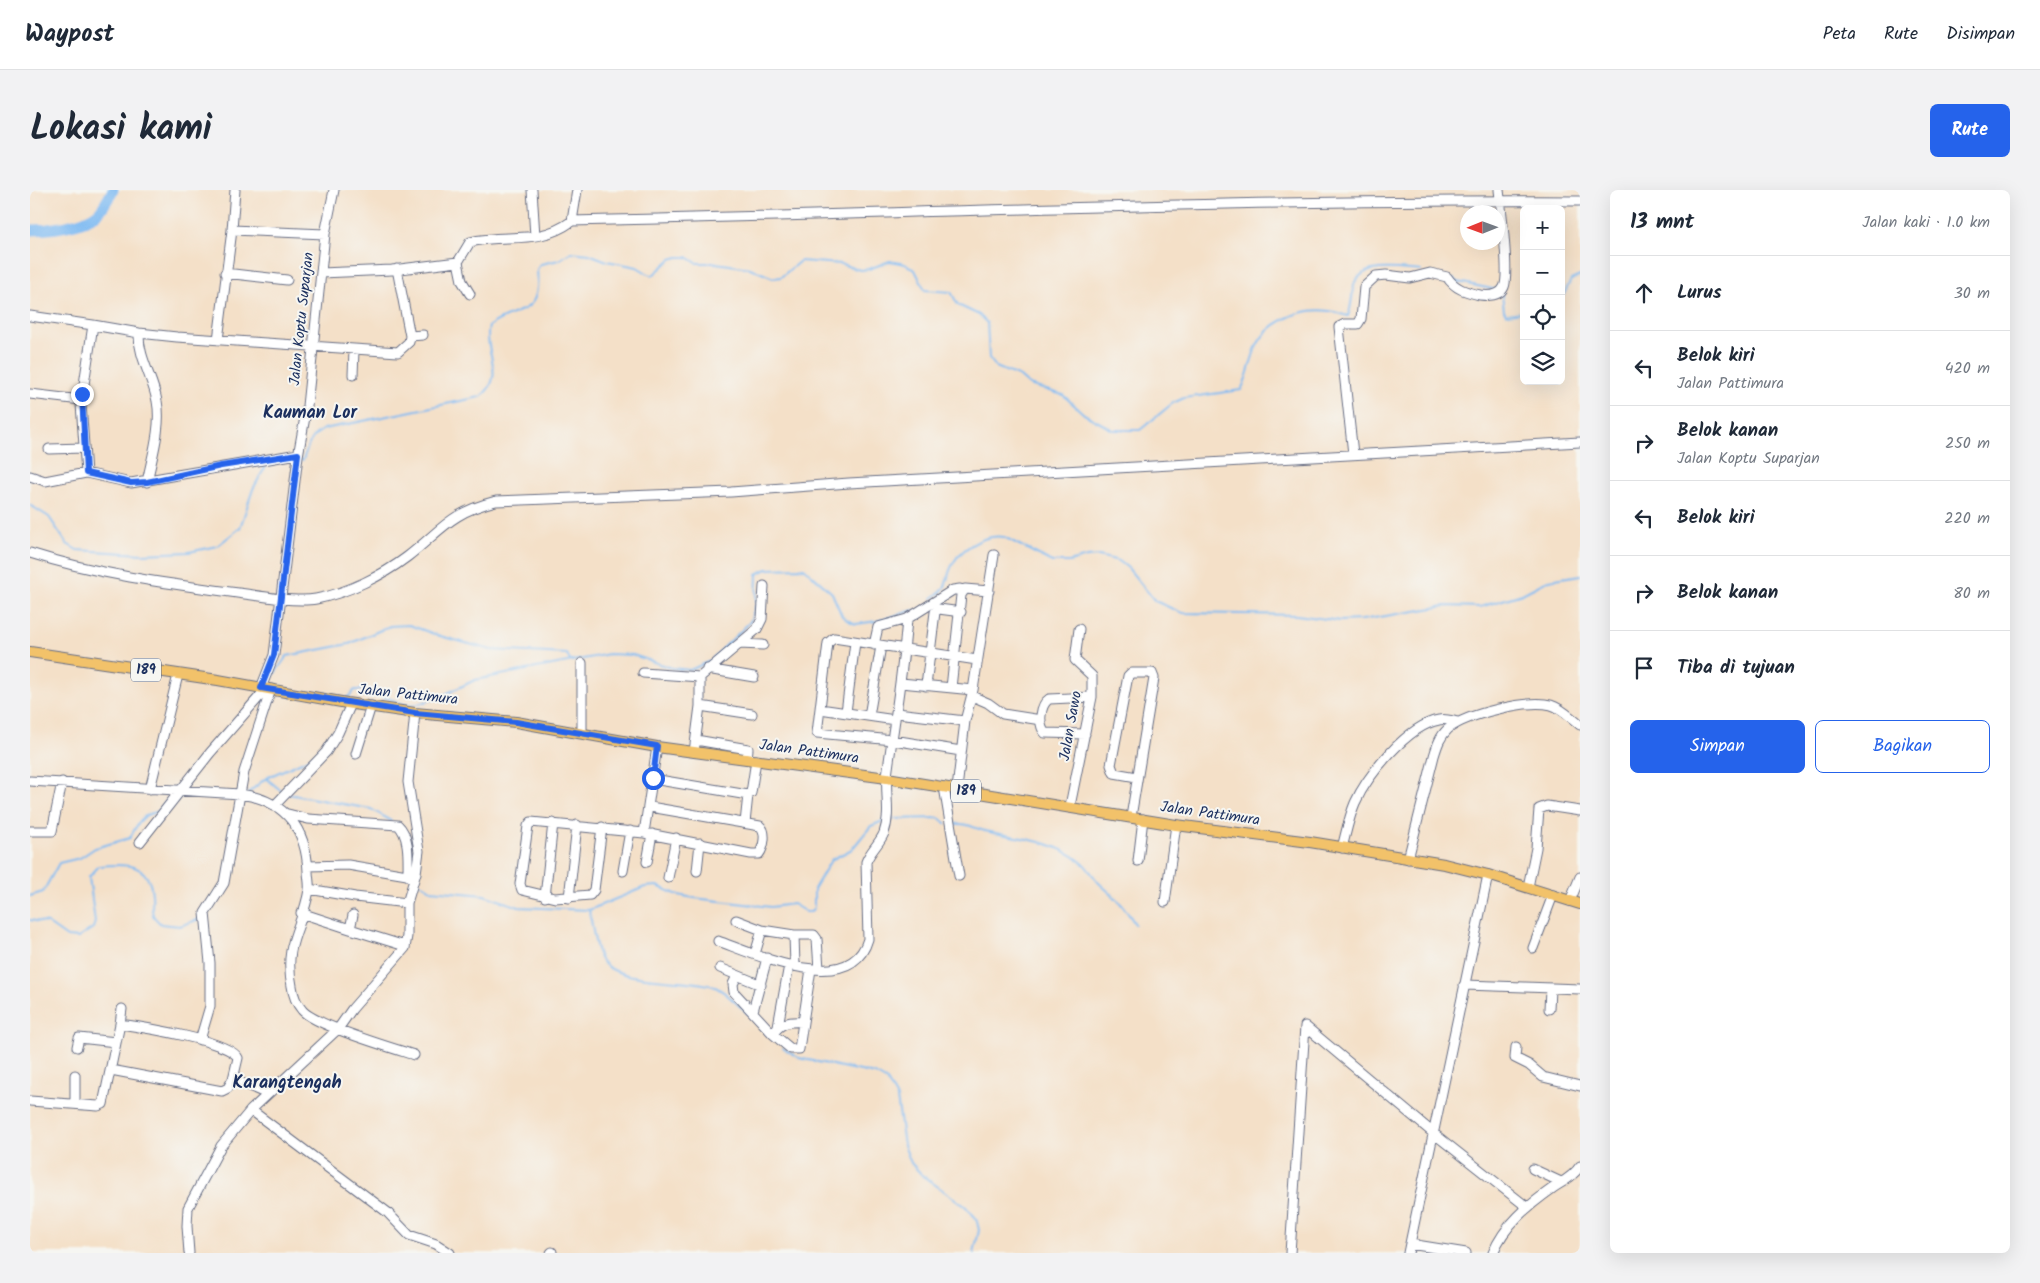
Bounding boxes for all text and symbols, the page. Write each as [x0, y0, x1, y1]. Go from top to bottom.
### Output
text: Waypost [25, 15, 114, 54]
text: Peta [1823, 20, 1856, 49]
text: Rute [1884, 20, 1918, 49]
text: Disimpan [1946, 20, 2015, 49]
text: Lokasi kami [30, 102, 212, 158]
button: Rute [1930, 104, 2010, 157]
north arrow [1460, 205, 1505, 250]
map controls [1520, 205, 1565, 385]
button: + [1520, 205, 1565, 250]
text: 13 mnt [1630, 206, 1694, 239]
text: Jalan kaki · 1.0 km [1862, 210, 1990, 235]
button: − [1520, 250, 1565, 295]
street label: Jalan Koptu Suparjan [283, 251, 321, 387]
text: Lurus [1677, 278, 1722, 308]
icon: ahead [1630, 279, 1658, 307]
text: 30 m [1954, 281, 1990, 306]
button: locate [1520, 295, 1565, 340]
button: layers [1520, 340, 1565, 385]
text: Belok kiri [1677, 341, 1755, 371]
icon: left [1630, 354, 1658, 382]
text: 420 m [1945, 356, 1990, 381]
text: Jalan Pattimura [1677, 371, 1784, 396]
route end [71, 383, 94, 406]
district label: Kauman Lor [263, 399, 359, 428]
text: Belok kanan [1677, 416, 1778, 446]
icon: right [1630, 429, 1658, 457]
text: 250 m [1945, 431, 1990, 456]
text: Jalan Koptu Suparjan [1677, 446, 1820, 471]
text: Belok kiri [1677, 503, 1755, 533]
icon: left [1630, 504, 1658, 532]
text: 220 m [1944, 506, 1990, 531]
text: Belok kanan [1677, 578, 1778, 608]
icon: right [1630, 579, 1658, 607]
text: 80 m [1953, 581, 1990, 606]
text: Tiba di tujuan [1677, 653, 1795, 683]
icon: arrive [1630, 654, 1658, 682]
road number: 189 [131, 658, 161, 682]
street label: Jalan Pattimura [357, 678, 459, 712]
street label: Jalan Sawo [1053, 689, 1089, 763]
button: Simpan [1630, 720, 1805, 773]
button: Bagikan [1815, 720, 1990, 773]
street label: Jalan Pattimura [758, 733, 860, 771]
route start [642, 767, 665, 790]
road number: 189 [951, 780, 981, 802]
street label: Jalan Pattimura [1159, 795, 1261, 833]
district label: Karangtengah [232, 1069, 342, 1098]

